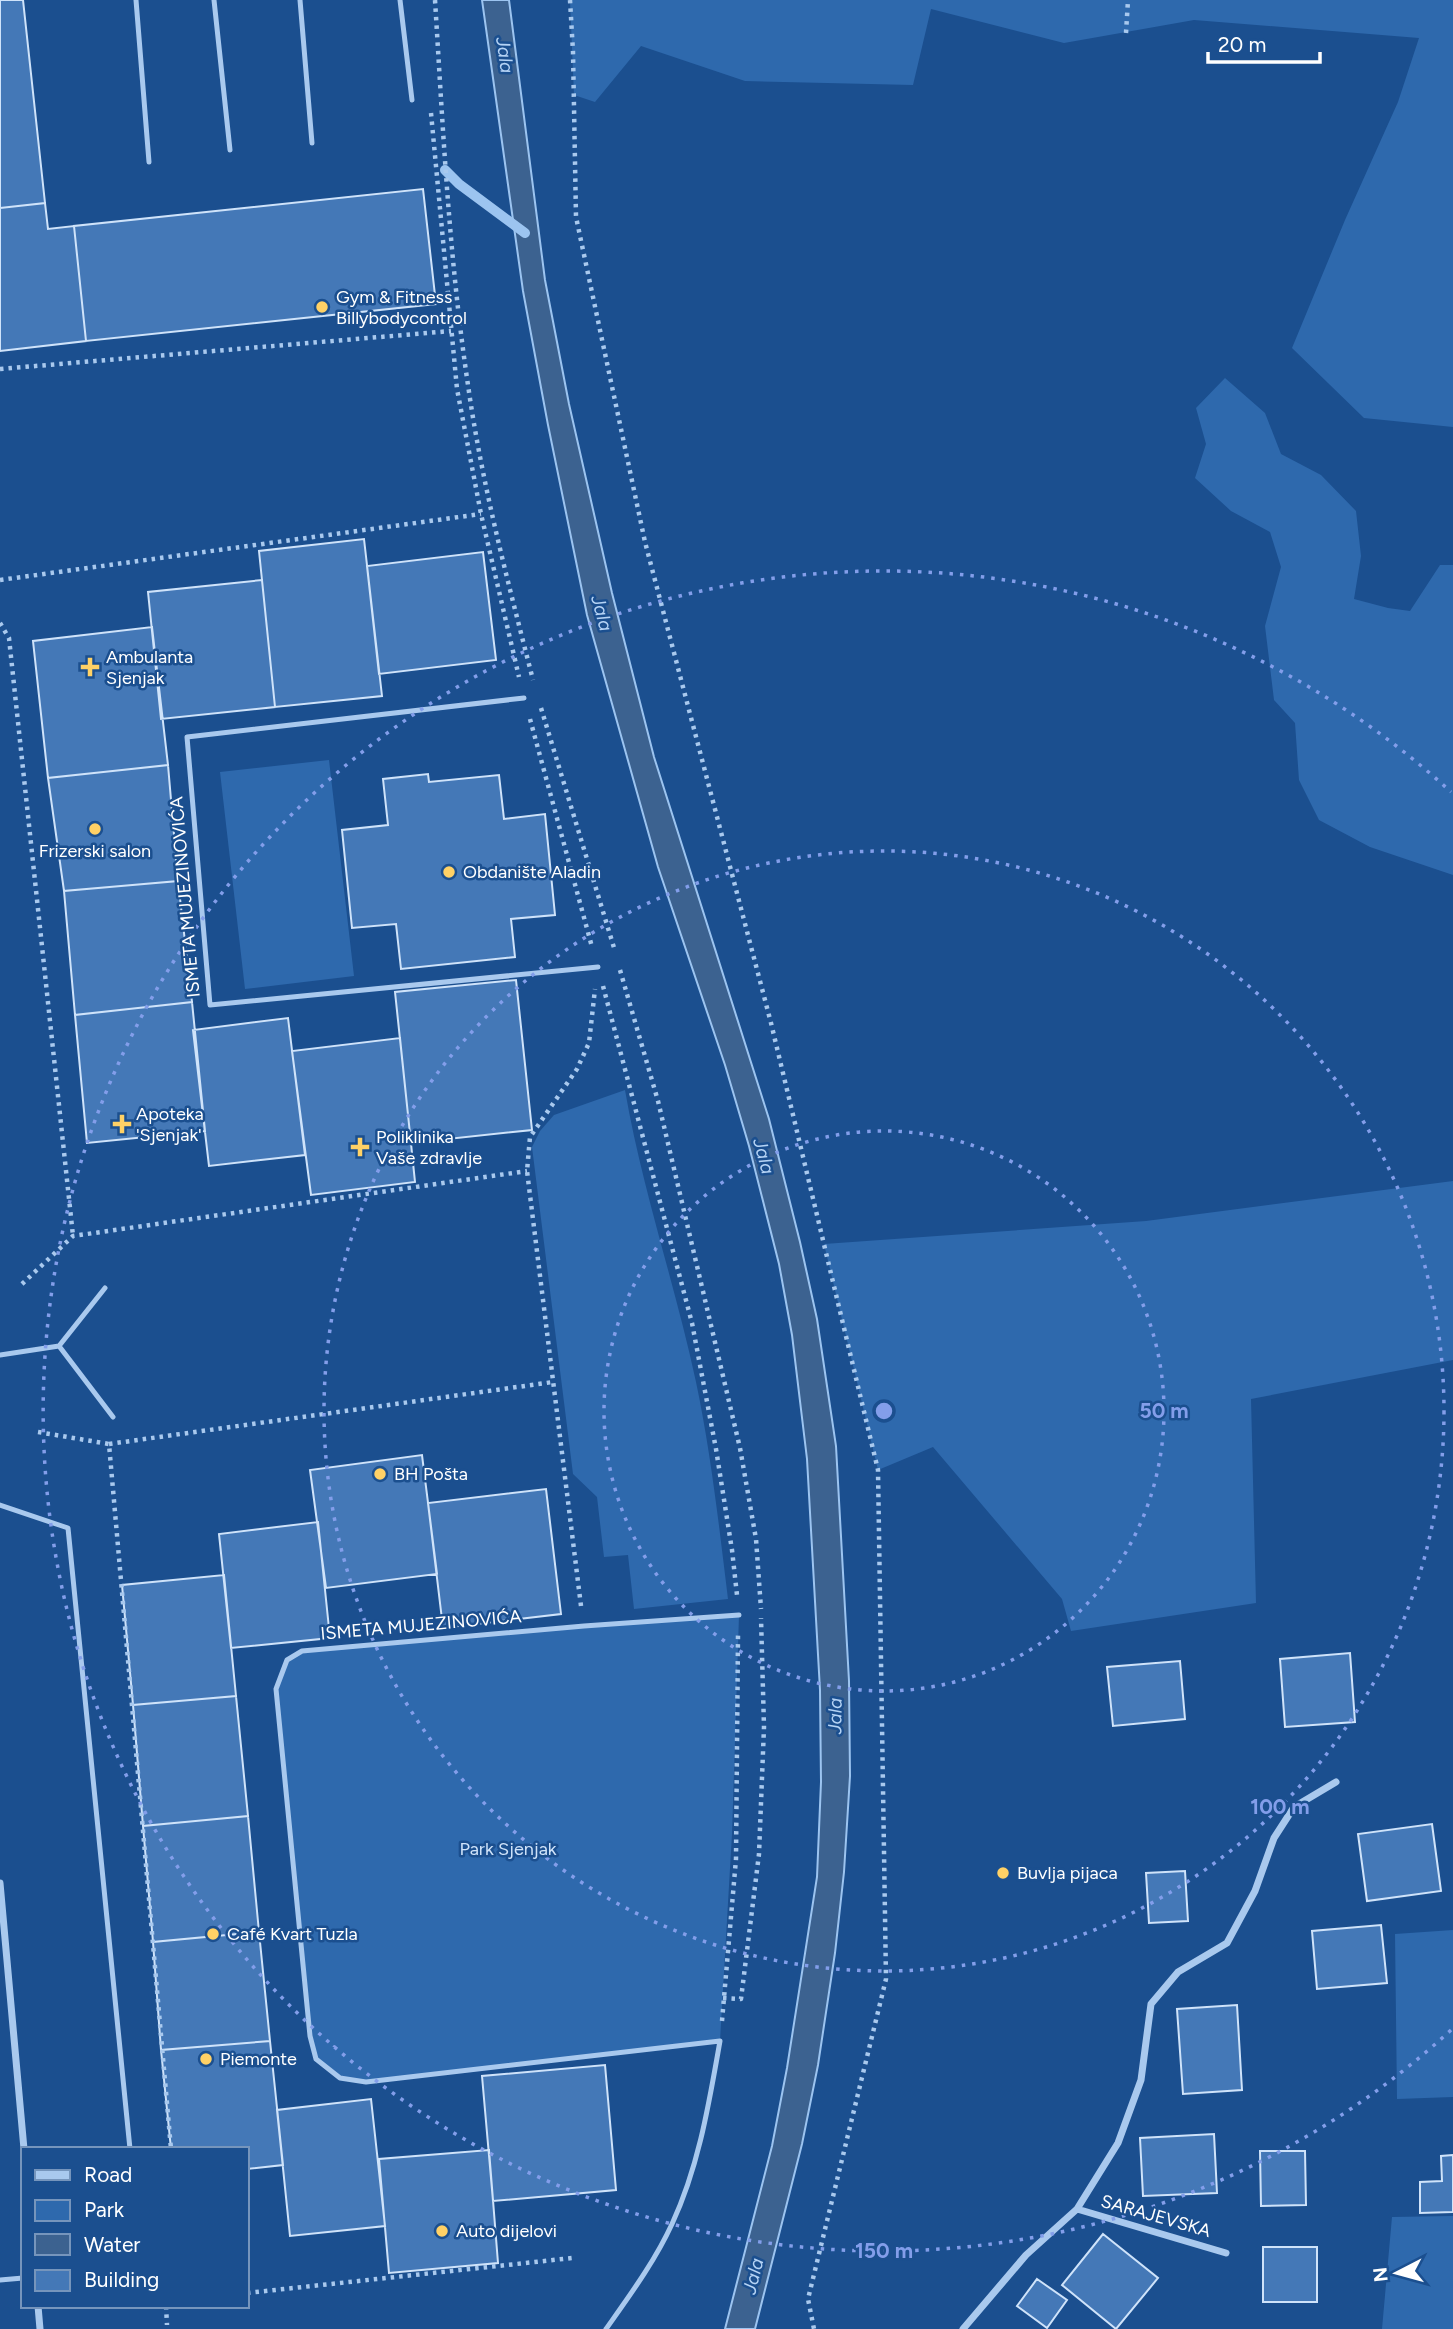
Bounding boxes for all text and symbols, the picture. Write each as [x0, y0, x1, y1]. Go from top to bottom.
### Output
scale bar [1208, 21, 1320, 65]
text: 20 m [1218, 32, 1266, 57]
water label: Jala [491, 34, 519, 75]
place label: Gym & Fitness Billybodycontrol [336, 286, 467, 329]
marker: Gym & Fitness Billybodycontrol [314, 299, 330, 315]
water label: Jala [586, 592, 618, 634]
place label: Ambulanta Sjenjak [106, 646, 193, 689]
marker: Ambulanta Sjenjak [80, 657, 100, 677]
street label: ISMETA MUJEZINOVIĆA [165, 796, 205, 998]
marker: Frizerski salon [87, 821, 103, 837]
place label: Frizerski salon [39, 840, 151, 862]
place label: Obdanište Aladin [463, 861, 601, 883]
marker: Obdanište Aladin [441, 864, 457, 880]
place label: Apoteka 'Sjenjak' [136, 1103, 204, 1146]
marker: Apoteka 'Sjenjak' [114, 1116, 130, 1132]
place label: Poliklinika Vaše zdravlje [376, 1126, 482, 1169]
water label: Jala [748, 1135, 780, 1177]
marker: Poliklinika Vaše zdravlje [350, 1137, 370, 1157]
text: 50 m [1139, 1398, 1189, 1423]
centre of rings [872, 1399, 896, 1423]
place label: BH Pošta [394, 1463, 468, 1485]
marker: BH Pošta [372, 1466, 388, 1482]
street label: ISMETA MUJEZINOVIĆA [320, 1605, 522, 1645]
water label: Jala [823, 1698, 847, 1735]
text: 100 m [1250, 1794, 1310, 1819]
park label: Park Sjenjak [459, 1838, 557, 1860]
place label: Buvlja pijaca [1017, 1862, 1118, 1884]
marker: Buvlja pijaca [995, 1865, 1011, 1881]
place label: Café Kvart Tuzla [227, 1923, 358, 1945]
marker: Café Kvart Tuzla [205, 1926, 221, 1942]
place label: Piemonte [220, 2048, 297, 2070]
marker: Piemonte [198, 2051, 214, 2067]
legend [21, 2147, 248, 2308]
text: Road [84, 2162, 132, 2187]
street label: SARAJEVSKA [1098, 2190, 1214, 2242]
text: Park [84, 2197, 125, 2222]
place label: Auto dijelovi [456, 2220, 557, 2242]
marker: Auto dijelovi [434, 2223, 450, 2239]
text: Water [84, 2232, 140, 2257]
text: 150 m [855, 2238, 913, 2263]
north arrow [1362, 2238, 1432, 2308]
water label: Jala [737, 2256, 769, 2297]
text: N [1368, 2266, 1393, 2283]
text: Building [84, 2267, 159, 2292]

